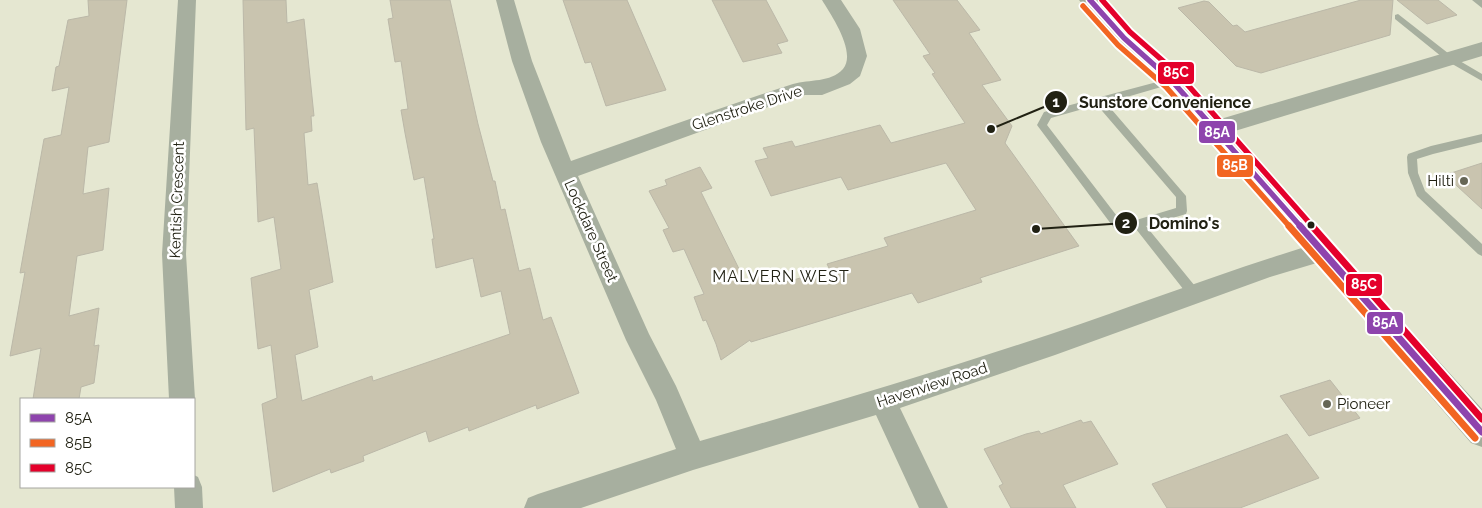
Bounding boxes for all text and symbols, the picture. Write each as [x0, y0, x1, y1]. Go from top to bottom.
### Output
line badge: 85C [1157, 61, 1195, 85]
text: 85C [1163, 64, 1189, 80]
street label: Glenstroke Drive [690, 82, 804, 134]
callout: Sunstore Convenience [1044, 87, 1261, 118]
text: 1 [1052, 93, 1060, 111]
text: Sunstore Convenience [1079, 93, 1252, 112]
line badge: 85A [1198, 120, 1236, 144]
text: 85A [1204, 124, 1230, 140]
street label: Kentish Crescent [166, 141, 188, 259]
line badge: 85B [1216, 154, 1254, 178]
text: 85B [1222, 157, 1248, 173]
place label: Hilti [1427, 172, 1454, 190]
marker: Hilti [1458, 175, 1470, 187]
street label: Lockdare Street [560, 177, 622, 285]
callout: Domino's [1113, 208, 1229, 239]
text: 2 [1122, 214, 1130, 232]
text: Domino's [1149, 214, 1219, 233]
unlabelled marker [1306, 220, 1316, 230]
district label: MALVERN WEST [712, 267, 850, 286]
line badge: 85C [1345, 273, 1383, 297]
text: 85C [1351, 276, 1377, 292]
line badge: 85A [1366, 311, 1404, 335]
text: 85A [1372, 314, 1398, 330]
street label: Havenview Road [874, 359, 990, 411]
place label: Pioneer [1337, 395, 1391, 413]
legend [20, 398, 195, 488]
marker: Pioneer [1321, 398, 1333, 410]
text: 85A [65, 409, 92, 427]
text: 85B [65, 434, 92, 452]
text: 85C [65, 459, 92, 477]

